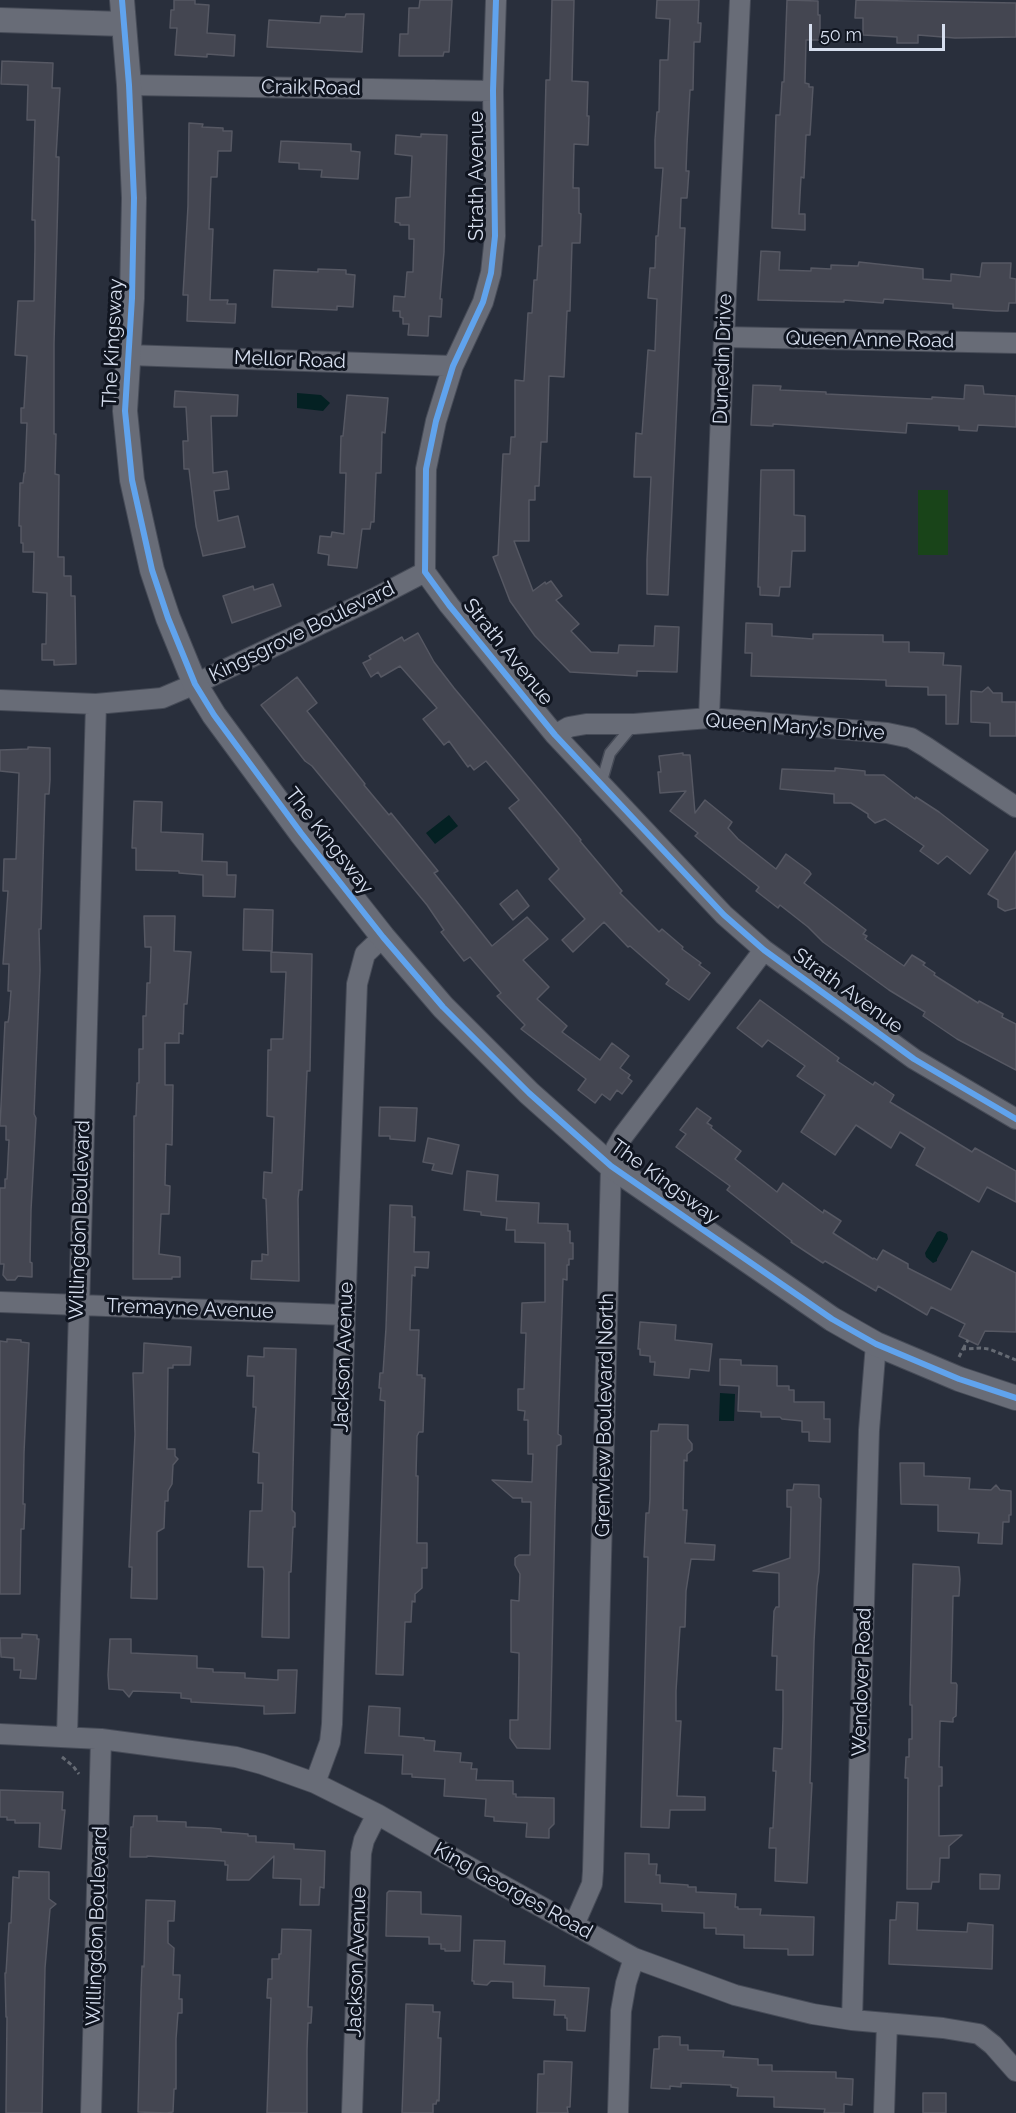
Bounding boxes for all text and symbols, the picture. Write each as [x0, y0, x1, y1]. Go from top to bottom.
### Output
scale bar [812, 12, 948, 50]
text: 50 m [820, 24, 862, 45]
street label: Craik Road [261, 75, 361, 101]
street label: Strath Avenue [465, 111, 489, 241]
street label: The Kingsway [98, 278, 128, 408]
street label: Dunedin Drive [709, 293, 737, 425]
street label: Queen Anne Road [785, 327, 955, 353]
street label: Mellor Road [234, 346, 346, 374]
street label: Kingsgrove Boulevard [205, 577, 399, 687]
street label: Strath Avenue [458, 594, 558, 710]
street label: Queen Mary's Drive [705, 709, 885, 745]
street label: The Kingsway [280, 783, 378, 899]
street label: Strath Avenue [788, 943, 908, 1039]
street label: Willingdon Boulevard [65, 1120, 95, 1320]
street label: The Kingsway [606, 1134, 724, 1230]
street label: Jackson Avenue [329, 1281, 359, 1433]
street label: Grenview Boulevard North [591, 1293, 619, 1537]
street label: Tremayne Avenue [106, 1294, 274, 1324]
street label: Wendover Road [847, 1607, 877, 1757]
street label: Willingdon Boulevard [82, 1826, 112, 2026]
street label: King Georges Road [429, 1837, 597, 1945]
street label: Jackson Avenue [342, 1886, 372, 2038]

